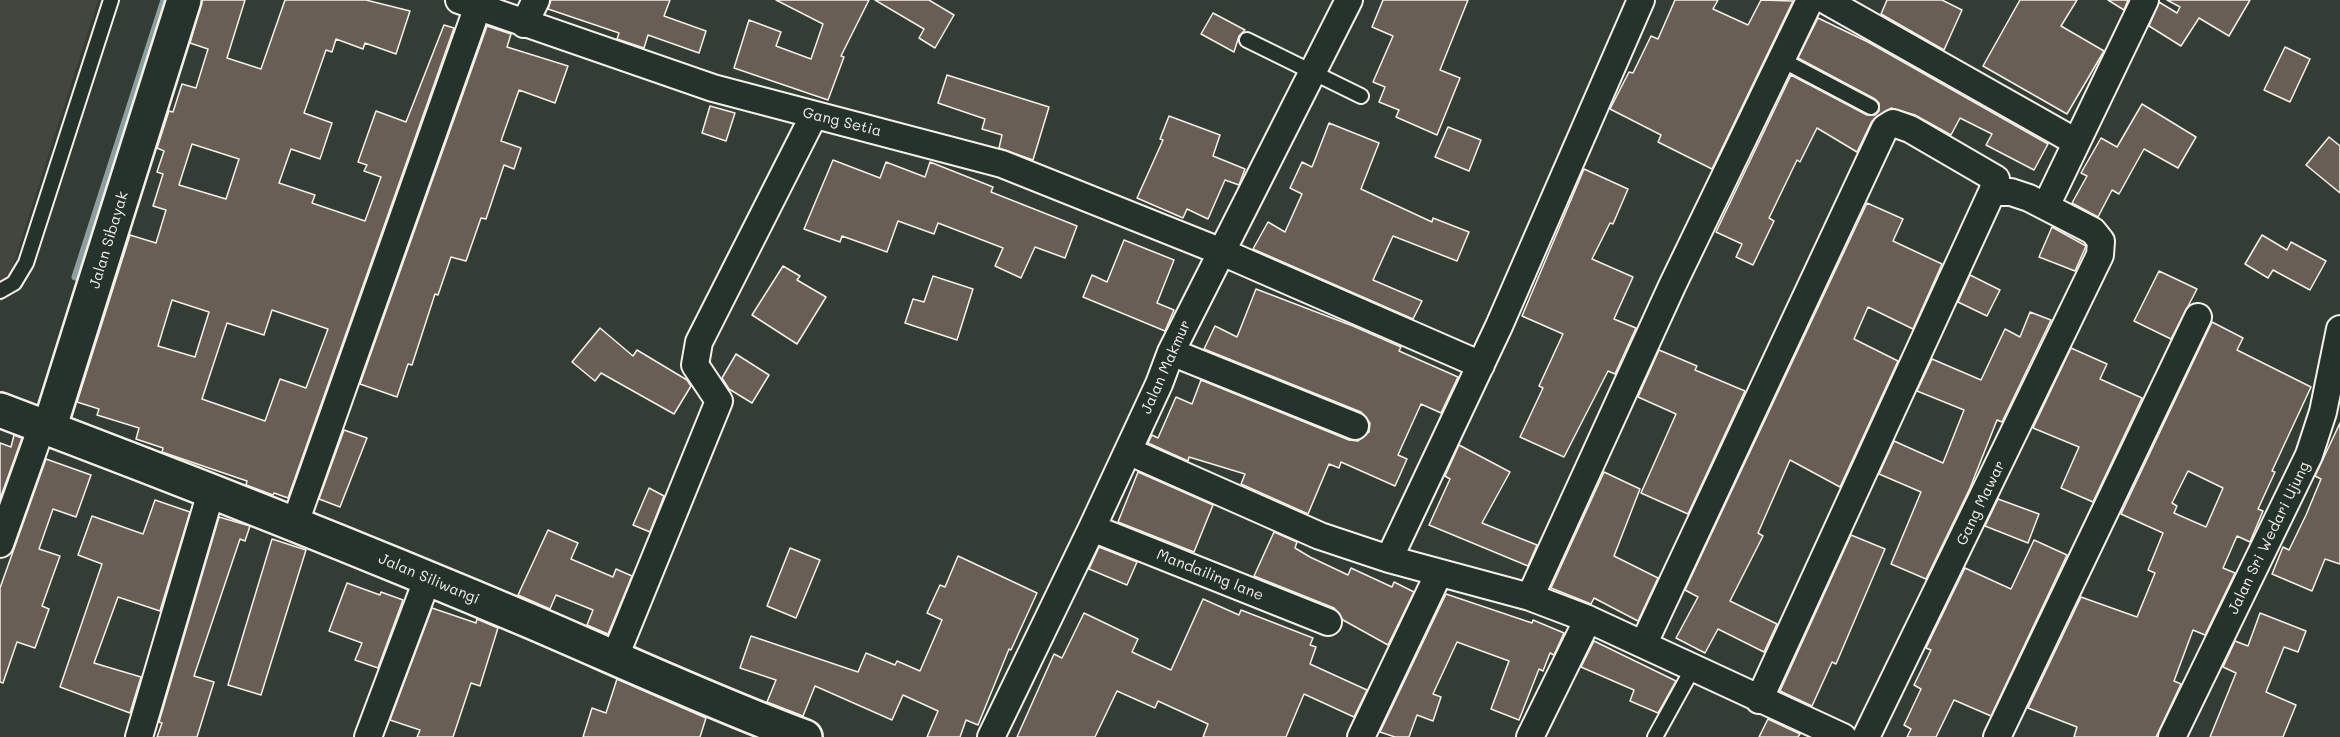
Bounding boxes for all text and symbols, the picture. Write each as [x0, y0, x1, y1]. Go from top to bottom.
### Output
street label: Gang Setia [801, 104, 883, 140]
street label: Jalan Sibayak [86, 189, 132, 291]
street label: Jalan Makmur [1137, 317, 1195, 417]
street label: Gang Mawar [1953, 458, 2009, 548]
street label: Jalan Sri Wedari Ujung [2224, 459, 2314, 617]
street label: Mandailing lane [1154, 545, 1266, 605]
street label: Jalan Siliwangi [376, 550, 482, 608]

